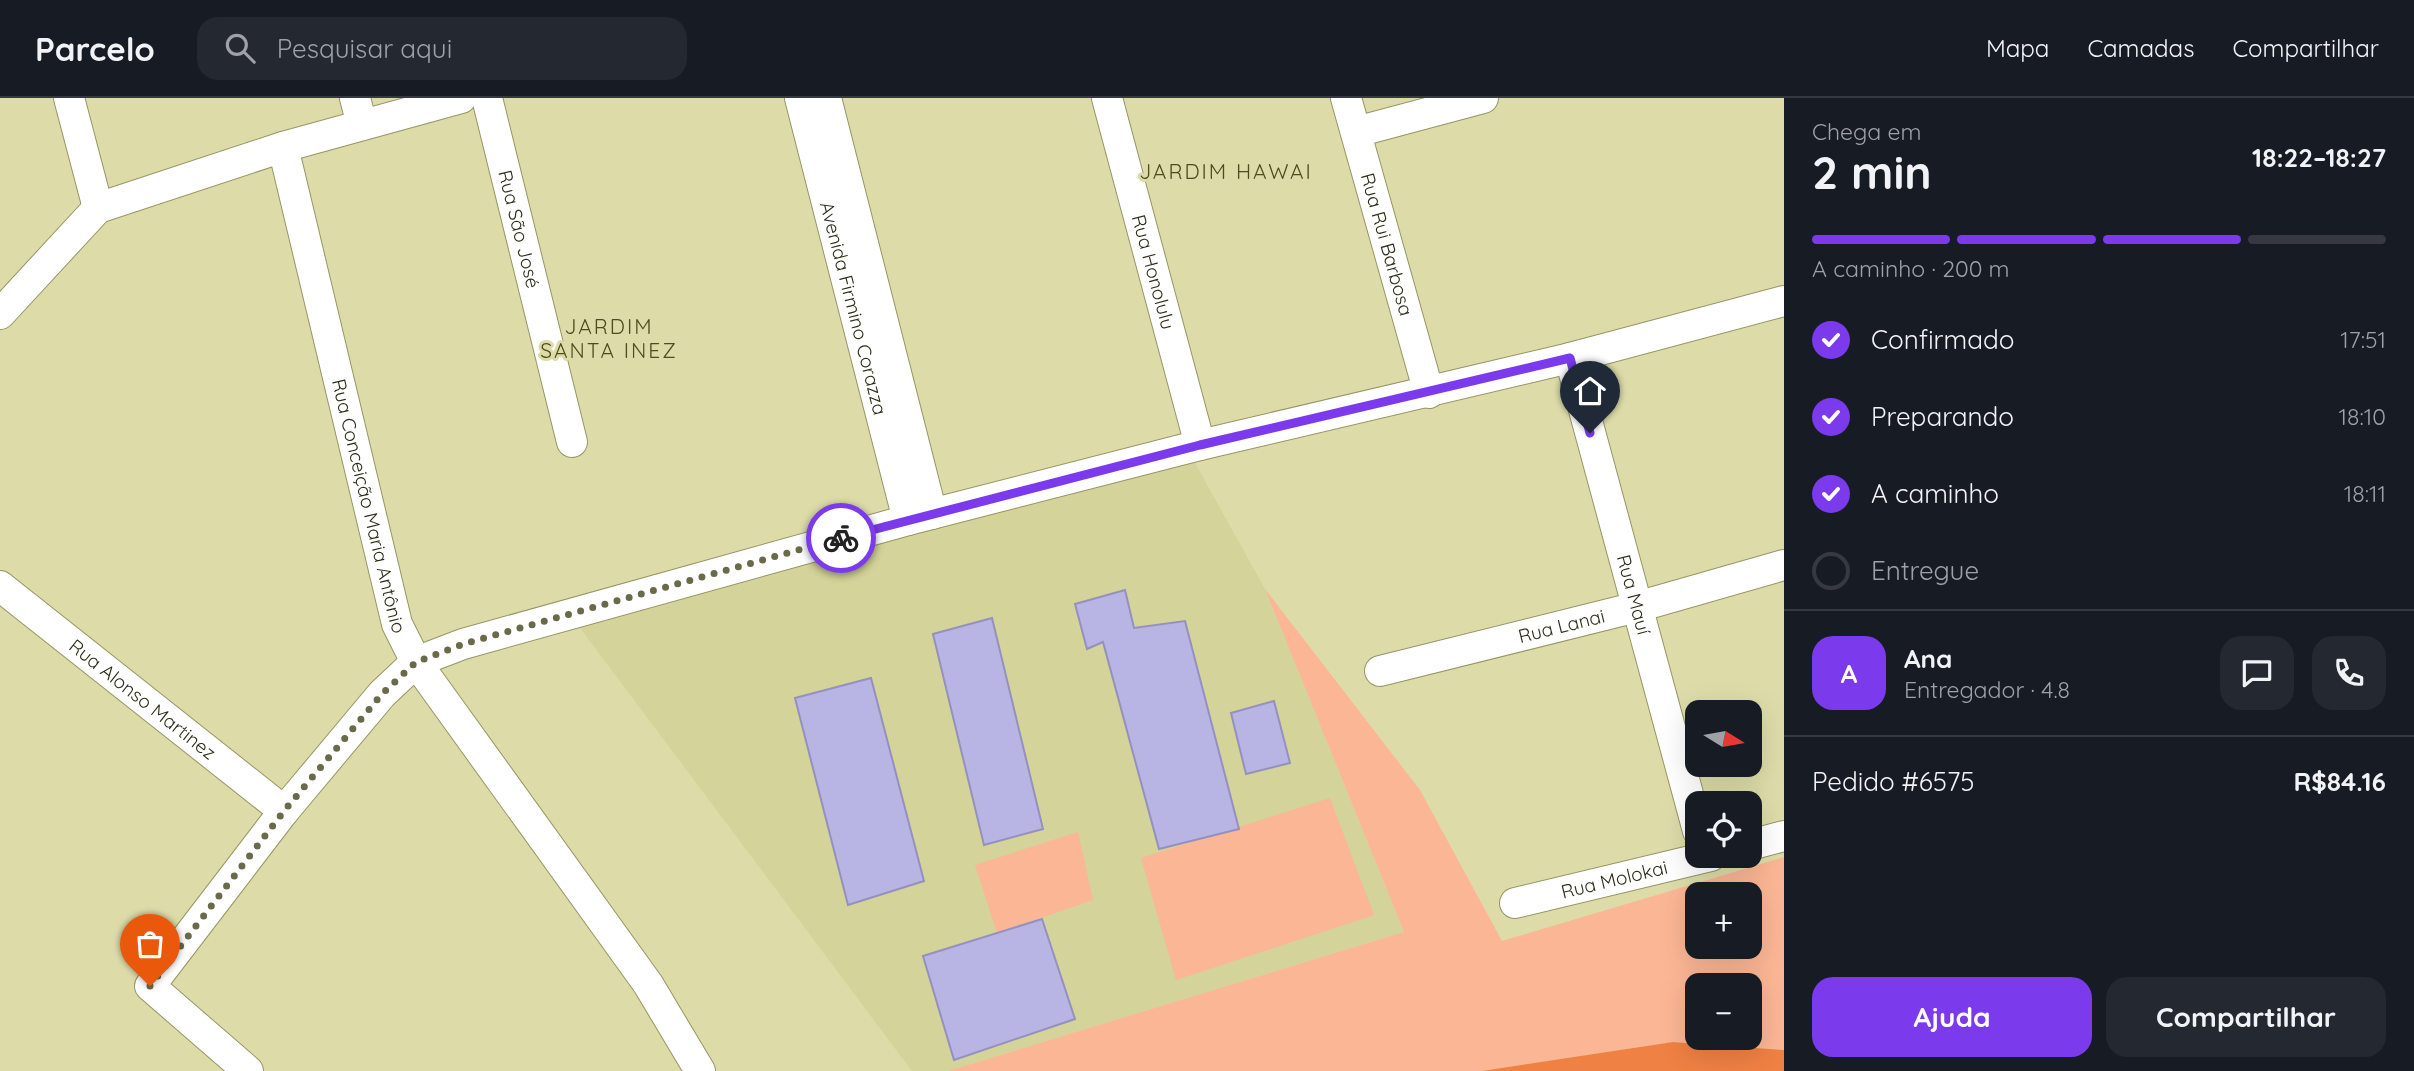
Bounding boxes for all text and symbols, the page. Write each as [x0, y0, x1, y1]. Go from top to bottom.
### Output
search box [197, 17, 687, 80]
text: Parcelo [35, 28, 155, 69]
icon: search [221, 29, 259, 67]
text: Pesquisar aqui [277, 32, 452, 65]
text: Mapa [1986, 33, 2049, 63]
text: Camadas [2087, 33, 2194, 63]
text: Compartilhar [2232, 33, 2379, 63]
text: Chega em [1812, 117, 1921, 146]
text: 18:22–18:27 [2252, 141, 2386, 174]
text: 2 min [1812, 143, 1932, 201]
district label: JARDIM HAWAI [1139, 158, 1313, 184]
street label: Rua São José [493, 167, 546, 291]
street label: Rua Rui Barbosa [1356, 170, 1419, 319]
street label: Avenida Firmino Corazza [815, 199, 893, 417]
street label: Rua Honolulu [1127, 212, 1180, 332]
text: A caminho · 200 m [1812, 254, 2010, 283]
district label: JARDIM SANTA INEZ [540, 313, 678, 363]
icon: check [1812, 321, 1850, 359]
text: Confirmado [1871, 323, 2015, 356]
text: 17:51 [2340, 325, 2386, 354]
pin [1560, 361, 1620, 433]
icon: home [1571, 372, 1609, 410]
street label: Rua Conceição Maria Antônio [327, 376, 412, 637]
icon: check [1812, 398, 1850, 436]
text: Preparando [1871, 400, 2014, 433]
text: 18:10 [2339, 402, 2386, 431]
icon: check [1812, 475, 1850, 513]
text: A caminho [1871, 477, 1999, 510]
text: 18:11 [2344, 479, 2386, 508]
courier [806, 503, 876, 573]
icon: bike [822, 519, 860, 557]
street label: Rua Mauí [1612, 552, 1657, 638]
text: Entregue [1871, 554, 1979, 587]
street label: Rua Lanai [1516, 604, 1607, 648]
street label: Rua Alonso Martinez [64, 634, 221, 764]
button: chat [2220, 636, 2294, 710]
button: phone [2312, 636, 2386, 710]
text: Ana [1904, 642, 1952, 675]
text: A [1841, 657, 1857, 690]
text: Entregador · 4.8 [1904, 675, 2070, 704]
north arrow [1685, 700, 1762, 777]
map controls [1685, 700, 1762, 1050]
text: Pedido #6575 [1812, 765, 1974, 798]
text: R$84.16 [2293, 765, 2386, 798]
button: locate [1685, 791, 1762, 868]
street label: Rua Molokai [1559, 855, 1670, 904]
button: + [1685, 882, 1762, 959]
pin [120, 914, 180, 986]
icon: bag [131, 925, 169, 963]
button: − [1685, 973, 1762, 1050]
button: Ajuda [1812, 977, 2092, 1057]
button: Compartilhar [2106, 977, 2386, 1057]

